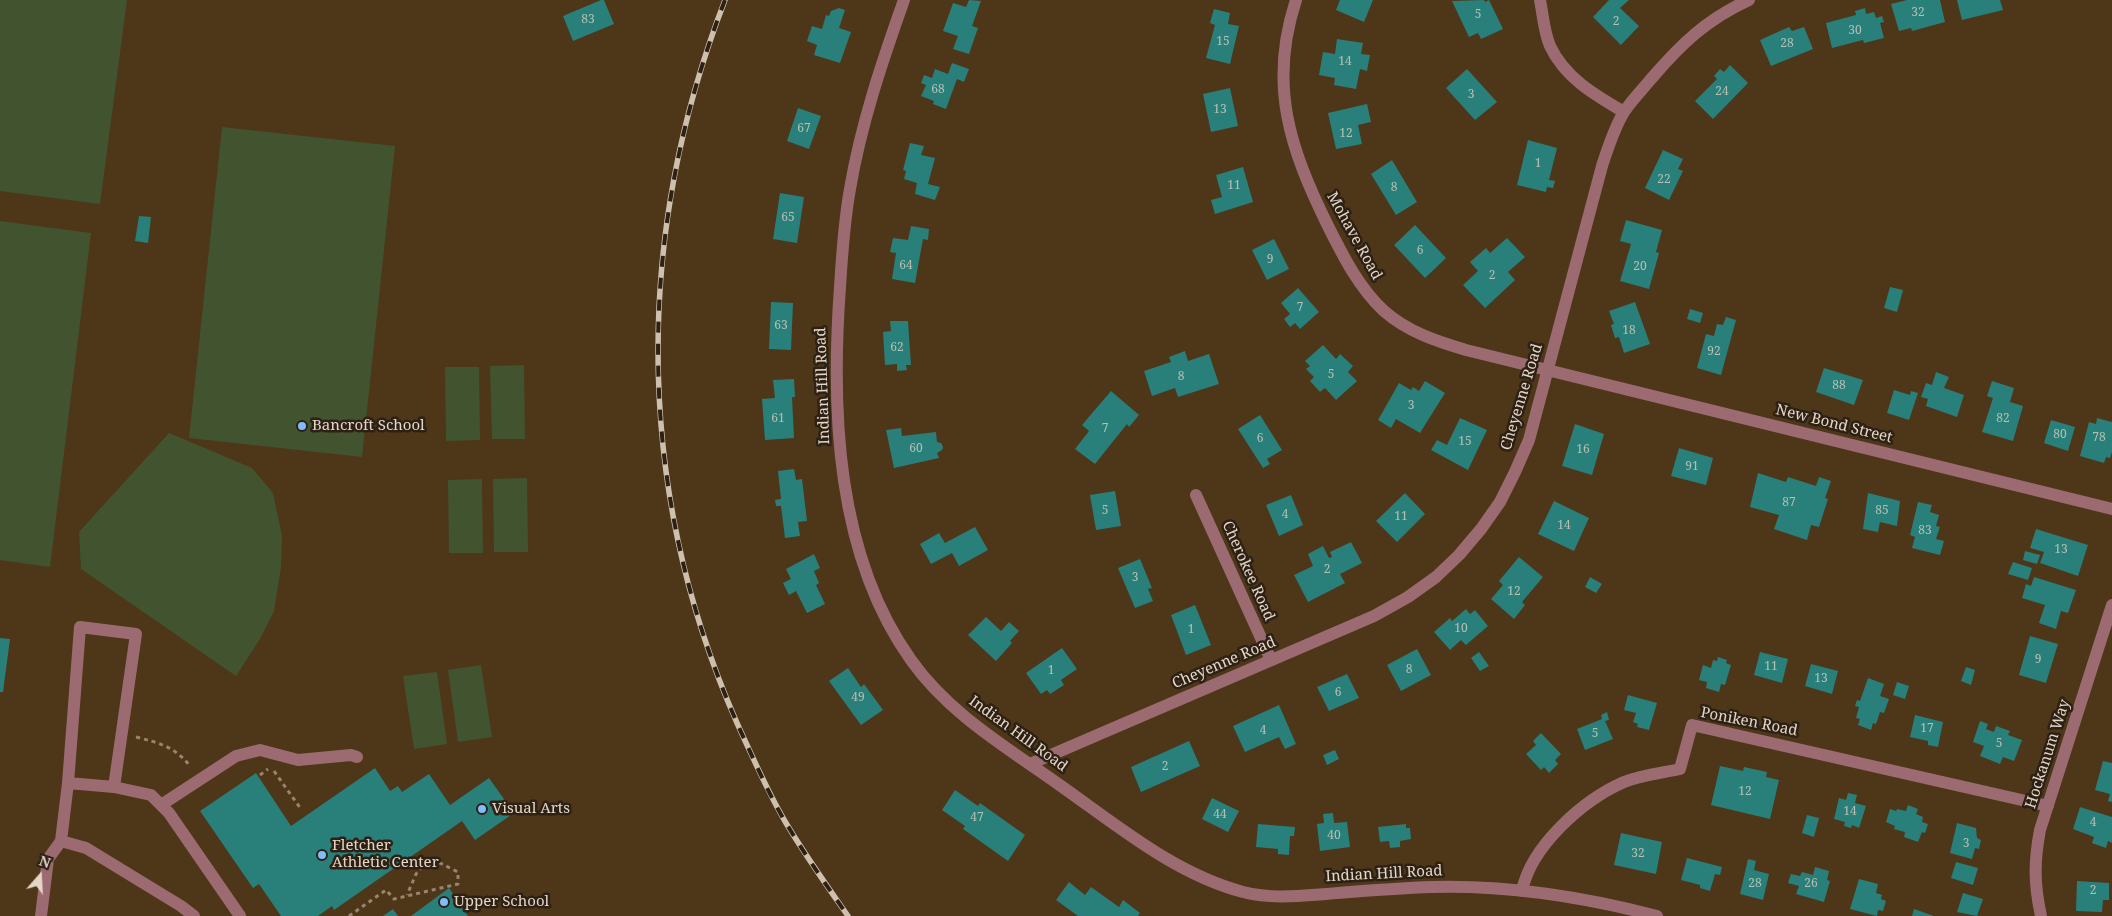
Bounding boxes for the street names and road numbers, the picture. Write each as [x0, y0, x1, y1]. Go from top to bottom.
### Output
street label: Mohave Road [1323, 189, 1385, 283]
street label: Indian Hill Road [812, 327, 834, 445]
street label: Cheyenne Road [1497, 341, 1547, 453]
street label: New Bond Street [1774, 401, 1894, 447]
street label: Cherokee Road [1218, 518, 1278, 624]
street label: Cheyenne Road [1170, 633, 1278, 693]
street label: Indian Hill Road [965, 692, 1071, 776]
street label: Hockanum Way [2022, 697, 2074, 811]
street label: Poniken Road [1699, 704, 1799, 740]
street label: Indian Hill Road [1325, 862, 1443, 886]

